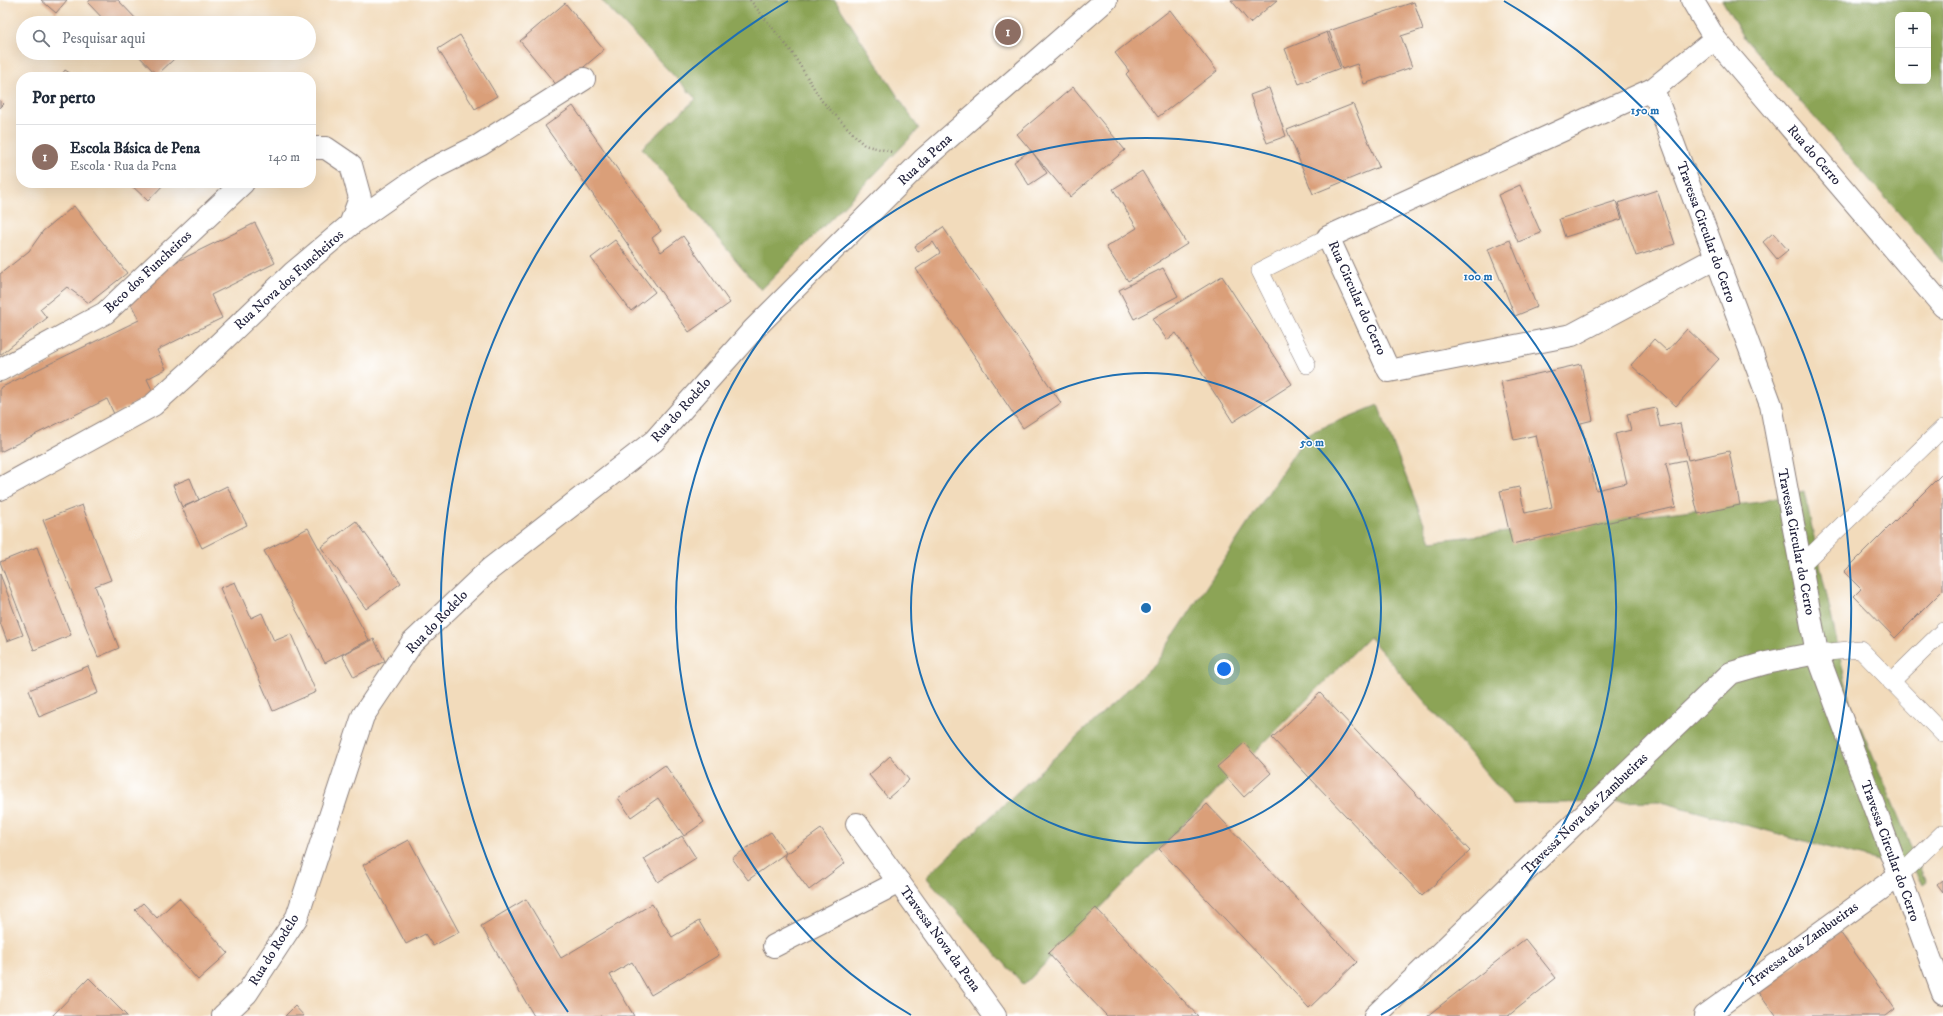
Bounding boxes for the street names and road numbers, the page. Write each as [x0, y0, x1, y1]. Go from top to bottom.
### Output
street label: Rua do Cerro [1783, 121, 1845, 189]
street label: Rua da Pena [894, 130, 956, 190]
street label: Travessa Circular do Cerro [1672, 159, 1740, 305]
street label: Beco dos Funcheiros [100, 226, 196, 317]
street label: Rua Nova dos Funcheiros [230, 226, 348, 334]
street label: Rua Circular do Cerro [1324, 238, 1390, 358]
street label: Rua do Rodelo [647, 374, 715, 446]
street label: Travessa Circular do Cerro [1773, 467, 1819, 617]
street label: Rua do Rodelo [402, 586, 472, 658]
street label: Travessa Nova das Zambueiras [1518, 749, 1652, 879]
street label: Travessa Circular do Cerro [1856, 778, 1924, 924]
street label: Travessa Nova da Pena [896, 883, 985, 996]
street label: Travessa das Zambueiras [1742, 898, 1862, 992]
street label: Rua do Rodelo [245, 910, 303, 989]

